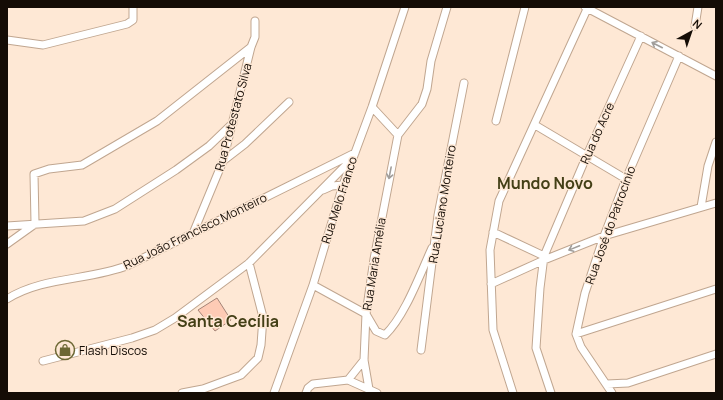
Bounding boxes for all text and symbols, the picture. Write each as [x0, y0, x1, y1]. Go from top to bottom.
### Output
north arrow [671, 12, 711, 52]
text: N [690, 16, 706, 32]
one-way arrow [651, 40, 663, 48]
street label: Rua Protestato Silva [210, 61, 256, 173]
street label: Rua do Acre [576, 99, 618, 167]
street label: Rua Luciano Monteiro [424, 144, 460, 264]
street label: Rua Melo Franco [317, 154, 361, 246]
street label: Rua José do Patrocínio [581, 163, 639, 287]
one-way arrow [386, 166, 394, 179]
district label: Mundo Novo [497, 172, 593, 194]
street label: Rua João Francisco Monteiro [120, 189, 270, 273]
street label: Rua Maria Amélia [358, 216, 390, 312]
one-way arrow [568, 244, 580, 252]
district label: Santa Cecília [177, 310, 279, 332]
shop icon: Flash Discos [54, 339, 76, 361]
place label: Flash Discos [79, 342, 147, 359]

